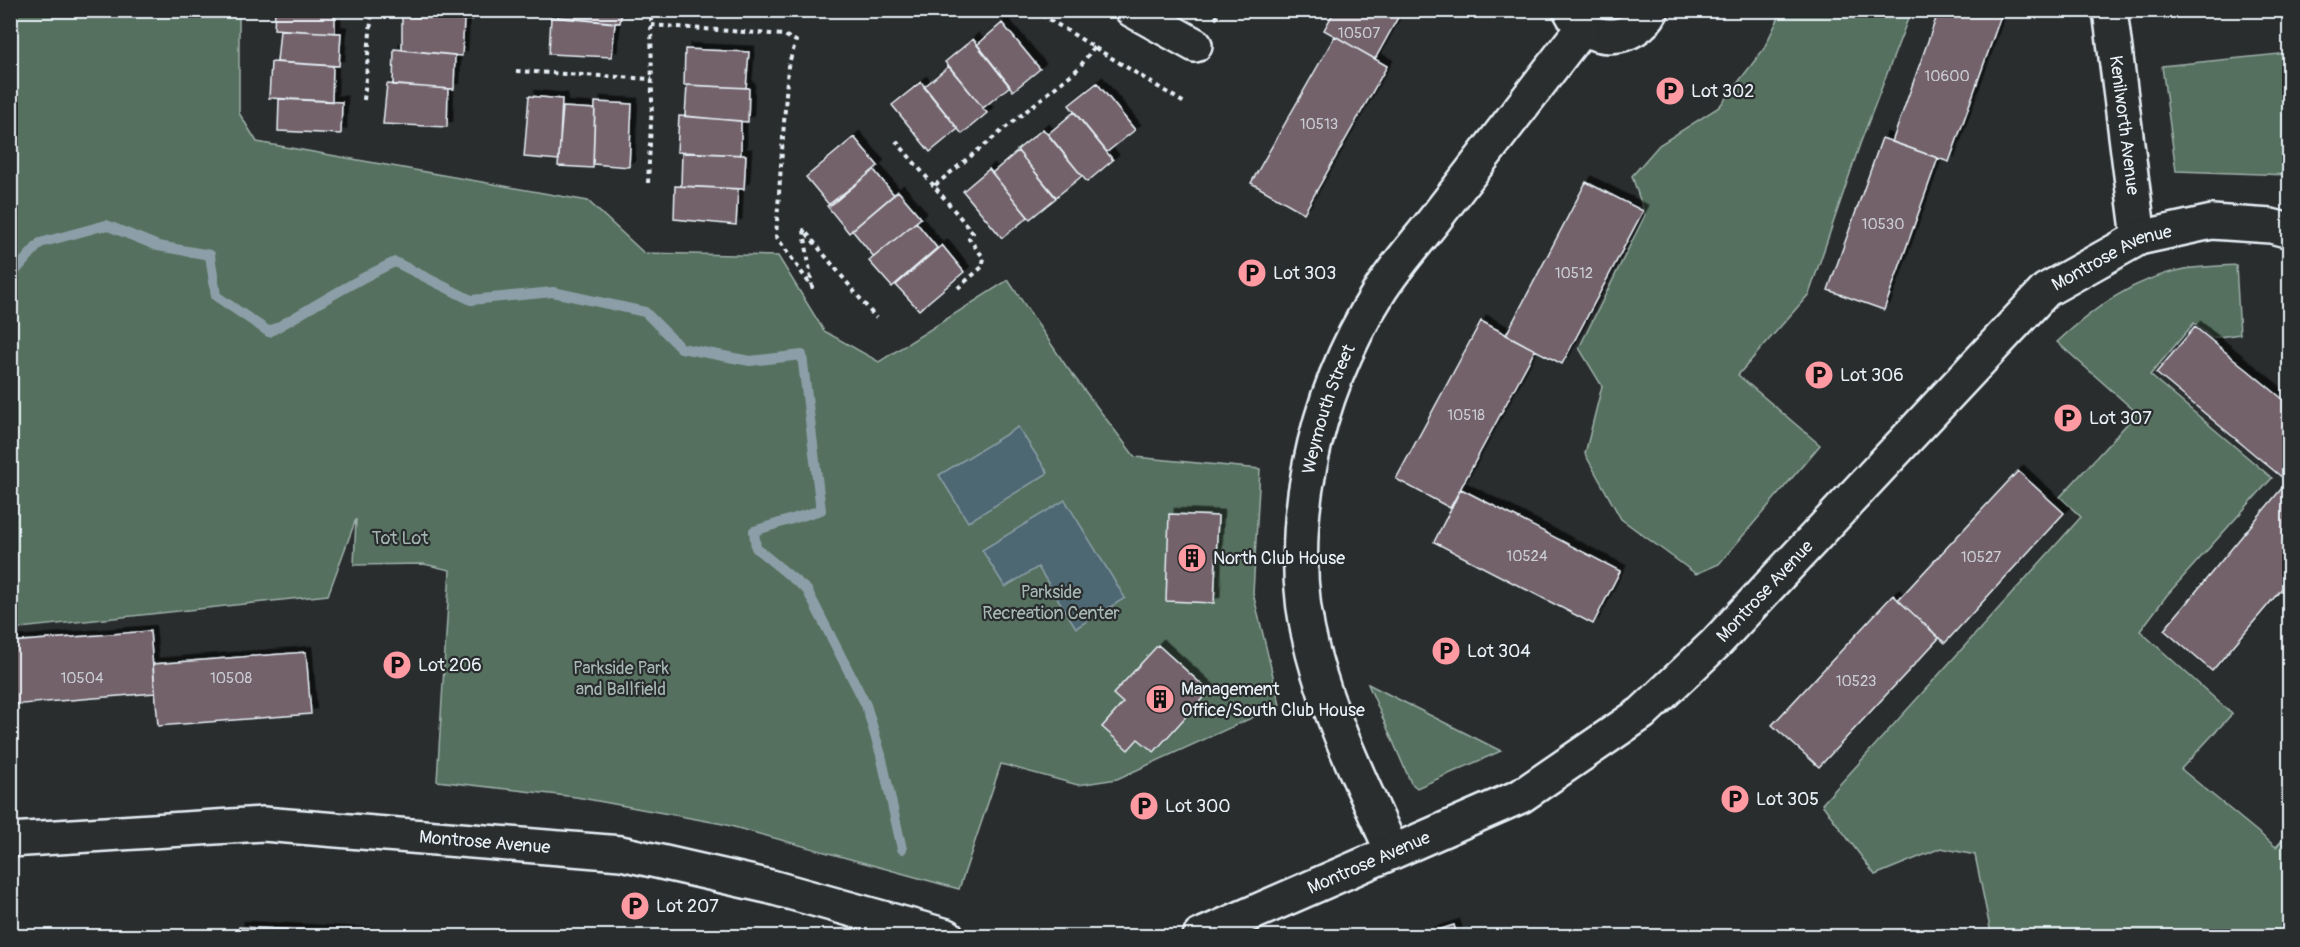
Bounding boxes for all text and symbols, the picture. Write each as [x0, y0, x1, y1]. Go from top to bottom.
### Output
house number: 10507 [1338, 24, 1380, 43]
street label: Kenilworth Avenue [2104, 54, 2144, 196]
house number: 10600 [1924, 67, 1970, 86]
parking icon: Lot 302 [1654, 75, 1686, 107]
place label: Lot 302 [1691, 80, 1754, 103]
house number: 10513 [1300, 115, 1338, 134]
house number: 10530 [1862, 215, 1904, 234]
street label: Montrose Avenue [2048, 220, 2174, 297]
parking icon: Lot 303 [1236, 257, 1268, 289]
place label: Lot 303 [1273, 262, 1336, 285]
house number: 10512 [1555, 264, 1593, 283]
street label: Weymouth Street [1297, 340, 1361, 476]
parking icon: Lot 306 [1803, 359, 1835, 391]
place label: Lot 306 [1840, 364, 1904, 387]
parking icon: Lot 307 [2052, 402, 2084, 434]
house number: 10518 [1447, 406, 1485, 425]
place label: Lot 307 [2089, 407, 2152, 430]
park label: Tot Lot [371, 527, 429, 550]
street label: Montrose Avenue [1712, 535, 1818, 647]
building icon: North Club House [1176, 542, 1208, 574]
place label: North Club House [1213, 547, 1345, 570]
house number: 10524 [1506, 547, 1548, 566]
house number: 10527 [1961, 548, 2001, 567]
park label: Parkside Recreation Center [982, 581, 1120, 625]
parking icon: Lot 304 [1430, 635, 1462, 667]
place label: Lot 304 [1467, 640, 1531, 663]
parking icon: Lot 206 [381, 649, 413, 681]
place label: Lot 206 [418, 654, 482, 677]
park label: Parkside Park and Ballfield [573, 657, 670, 701]
house number: 10504 [60, 669, 104, 688]
house number: 10508 [210, 669, 252, 688]
house number: 10523 [1836, 672, 1876, 691]
place label: Management Office/South Club House [1181, 678, 1365, 722]
building icon: Management Office/South Club House [1144, 683, 1176, 715]
parking icon: Lot 305 [1719, 783, 1751, 815]
place label: Lot 305 [1756, 788, 1819, 811]
parking icon: Lot 300 [1128, 790, 1160, 822]
place label: Lot 300 [1165, 795, 1231, 818]
street label: Montrose Avenue [418, 826, 551, 859]
street label: Montrose Avenue [1304, 826, 1434, 900]
parking icon: Lot 207 [619, 890, 651, 922]
place label: Lot 207 [656, 895, 719, 918]

